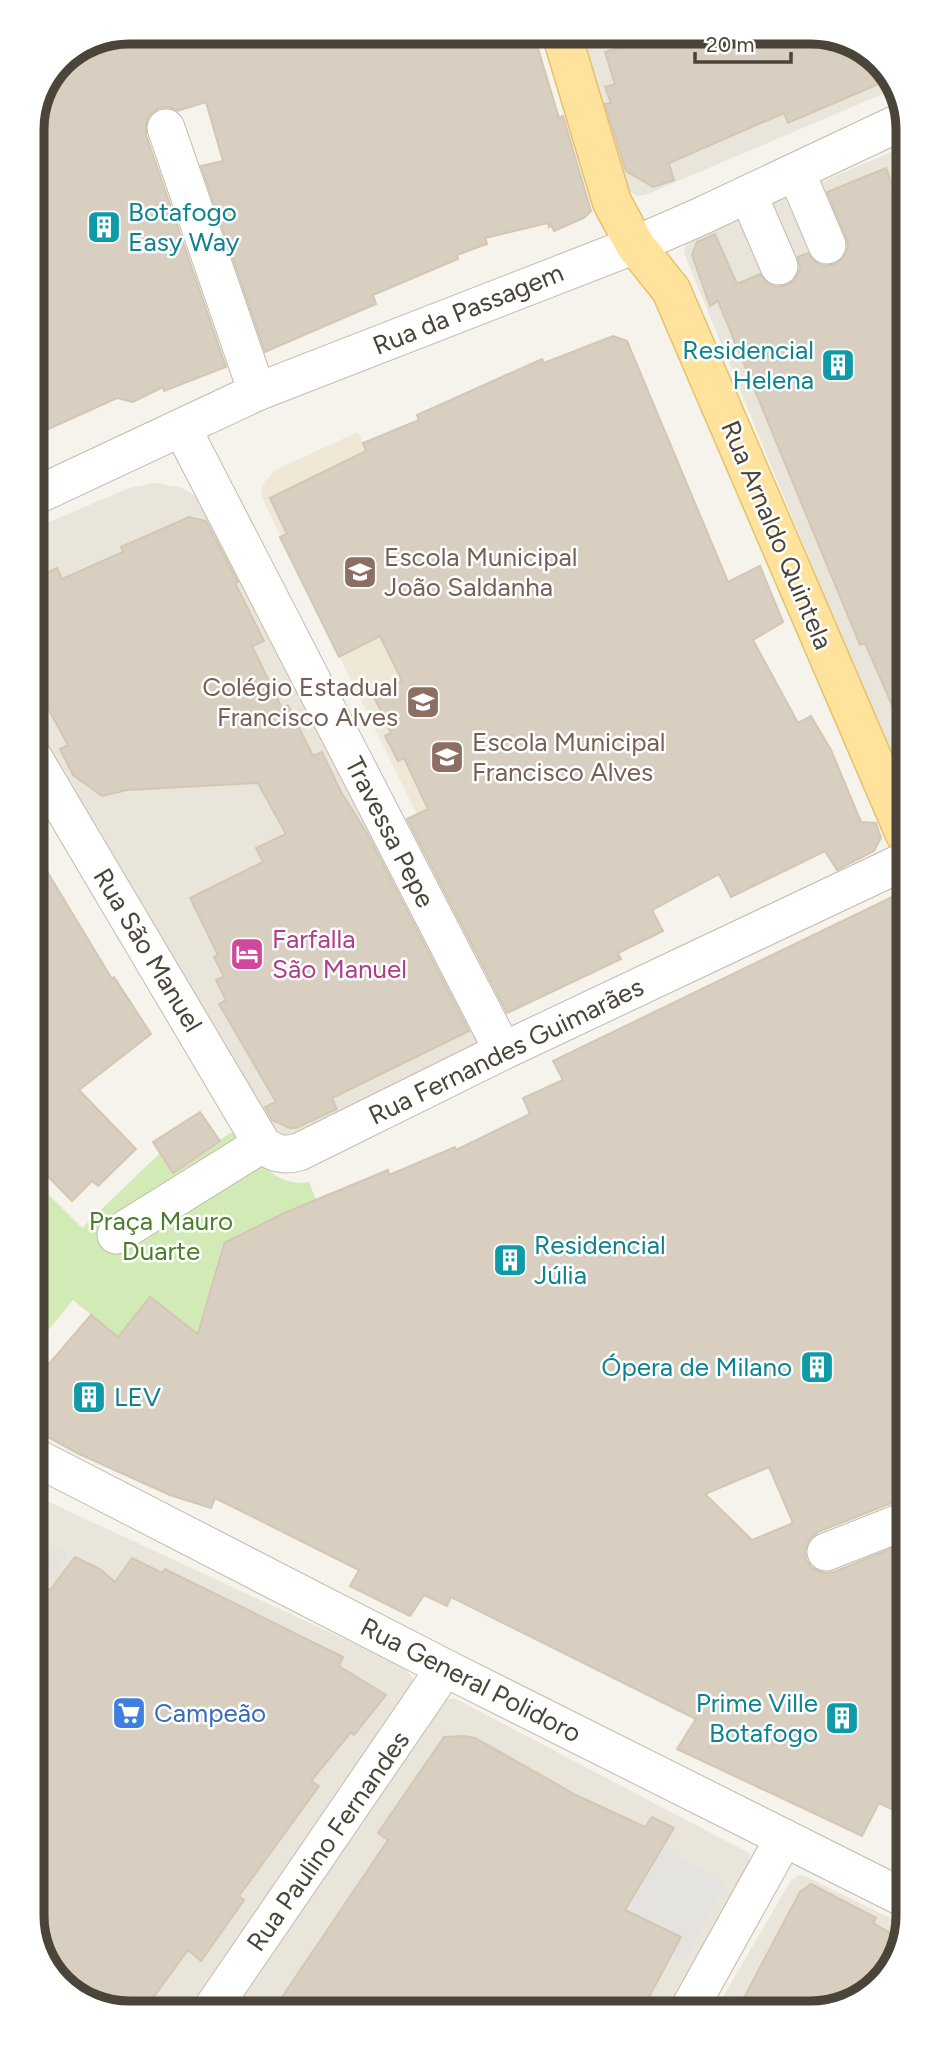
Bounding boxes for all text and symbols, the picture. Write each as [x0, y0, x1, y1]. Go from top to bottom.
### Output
scale bar [695, 21, 791, 65]
text: 20 m [706, 32, 754, 57]
place label: Botafogo Easy Way [128, 196, 240, 258]
building icon: Botafogo Easy Way [85, 208, 123, 246]
street label: Rua da Passagem [368, 256, 568, 362]
place label: Residencial Helena [682, 334, 814, 396]
building icon: Residencial Helena [819, 346, 857, 384]
street label: Rua Arnaldo Quintela [714, 416, 840, 654]
place label: Escola Municipal João Saldanha [384, 541, 578, 603]
school or university icon: Escola Municipal João Saldanha [341, 553, 379, 591]
place label: Colégio Estadual Francisco Alves [202, 671, 398, 733]
school or university icon: Colégio Estadual Francisco Alves [404, 683, 442, 721]
place label: Escola Municipal Francisco Alves [472, 726, 666, 788]
school or university icon: Escola Municipal Francisco Alves [428, 738, 466, 776]
street label: Travessa Pepe [338, 751, 442, 913]
street label: Rua São Manuel [87, 862, 209, 1038]
place label: Farfalla São Manuel [272, 923, 407, 985]
hotel icon: Farfalla São Manuel [228, 935, 266, 973]
street label: Rua Fernandes Guimarães [363, 970, 649, 1132]
park label: Praça Mauro Duarte [89, 1205, 233, 1267]
place label: Residencial Júlia [534, 1229, 666, 1291]
building icon: Residencial Júlia [491, 1241, 529, 1279]
building icon: Ópera de Milano [798, 1348, 836, 1386]
place label: Ópera de Milano [601, 1351, 792, 1383]
building icon: LEV [70, 1378, 108, 1416]
place label: LEV [114, 1381, 161, 1413]
street label: Rua General Polidoro [355, 1611, 587, 1749]
place label: Prime Ville Botafogo [696, 1687, 818, 1749]
supermarket icon: Campeão [110, 1694, 148, 1732]
place label: Campeão [154, 1697, 266, 1729]
building icon: Prime Ville Botafogo [823, 1699, 861, 1737]
street label: Rua Paulino Fernandes [240, 1725, 416, 1957]

